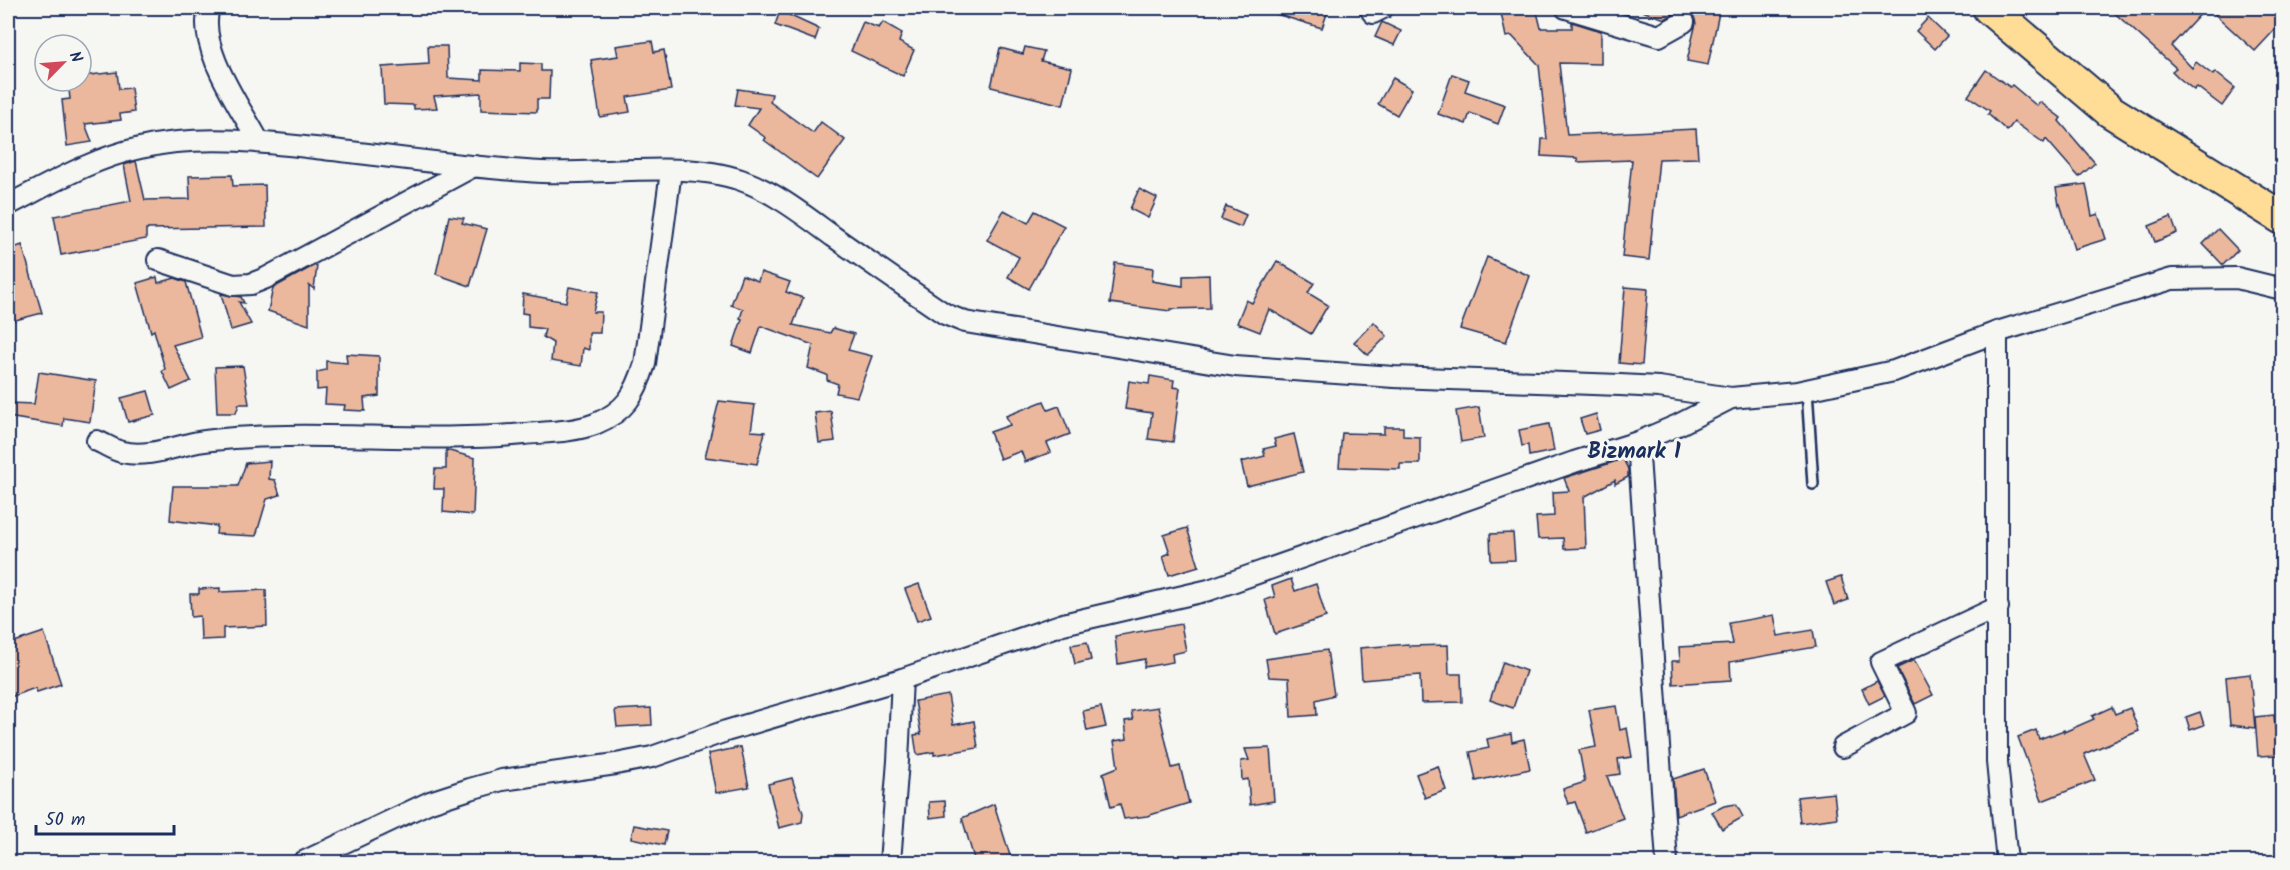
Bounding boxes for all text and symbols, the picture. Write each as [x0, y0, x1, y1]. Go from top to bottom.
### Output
north arrow [33, 33, 93, 93]
text: N [62, 47, 89, 67]
district label: Bizmark 1 [1587, 435, 1681, 470]
scale bar [36, 798, 174, 836]
text: 50 m [45, 806, 85, 835]

